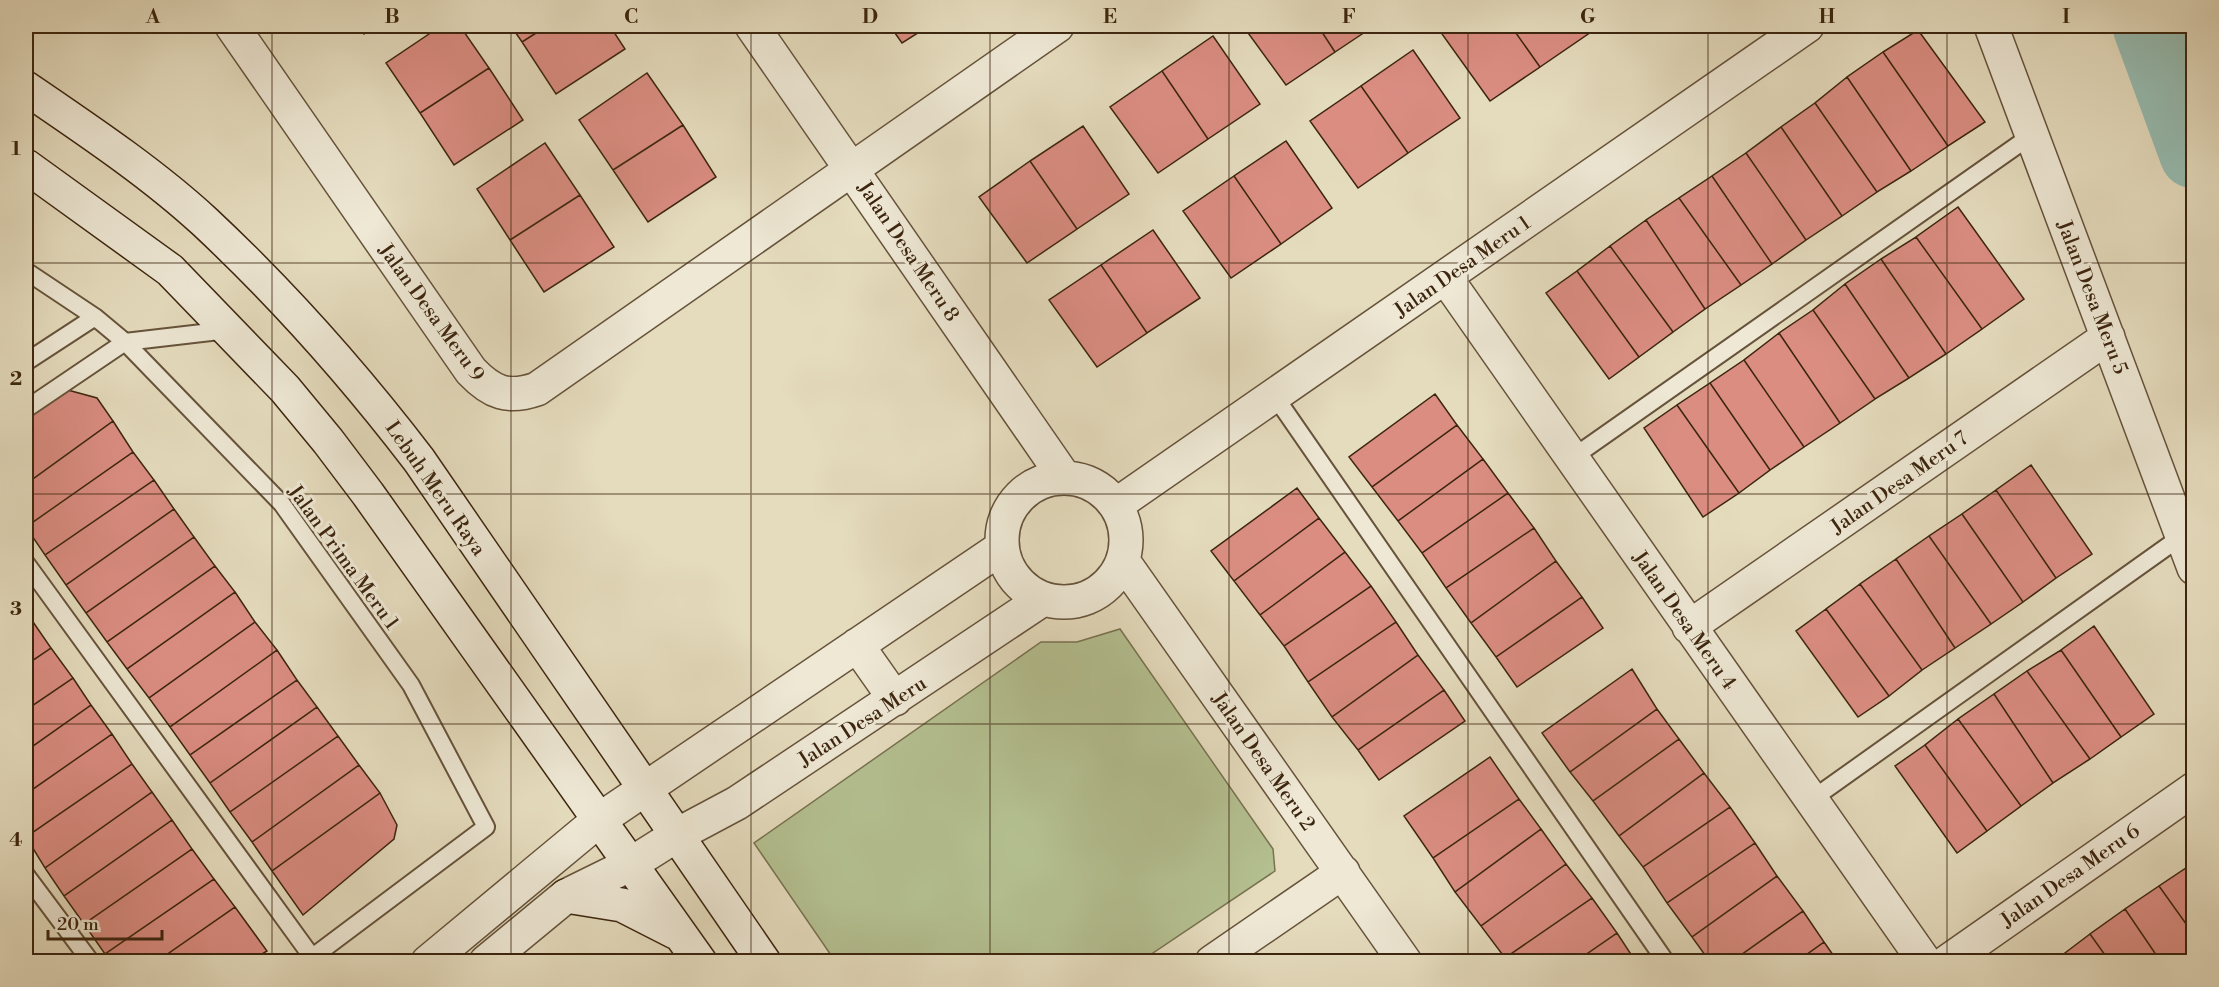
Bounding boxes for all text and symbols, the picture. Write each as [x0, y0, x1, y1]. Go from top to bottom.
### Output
text: A [145, 5, 161, 30]
text: B [384, 5, 400, 30]
text: C [624, 5, 638, 30]
text: D [862, 5, 878, 30]
text: E [1103, 5, 1117, 30]
text: F [1342, 5, 1356, 30]
text: G [1580, 5, 1596, 30]
text: H [1819, 5, 1836, 30]
text: I [2062, 5, 2070, 30]
text: 1 [11, 137, 21, 162]
street label: Jalan Desa Meru 8 [851, 176, 964, 327]
street label: Jalan Desa Meru 1 [1389, 211, 1536, 324]
street label: Jalan Desa Meru 5 [2050, 216, 2132, 378]
street label: Jalan Desa Meru 9 [372, 238, 489, 387]
text: 2 [10, 367, 22, 392]
street label: Lebuh Meru Raya [379, 417, 491, 562]
street label: Jalan Desa Meru 7 [1826, 427, 1973, 540]
street label: Jalan Prima Meru 1 [281, 480, 404, 635]
street label: Jalan Desa Meru 4 [1626, 546, 1741, 695]
text: 3 [10, 597, 22, 622]
street label: Jalan Desa Meru [793, 671, 932, 774]
street label: Jalan Desa Meru 2 [1205, 687, 1320, 836]
street label: Jalan Desa Meru 6 [1996, 819, 2145, 934]
text: 4 [9, 828, 23, 853]
scale bar [48, 903, 162, 941]
text: 20 m [57, 913, 99, 936]

